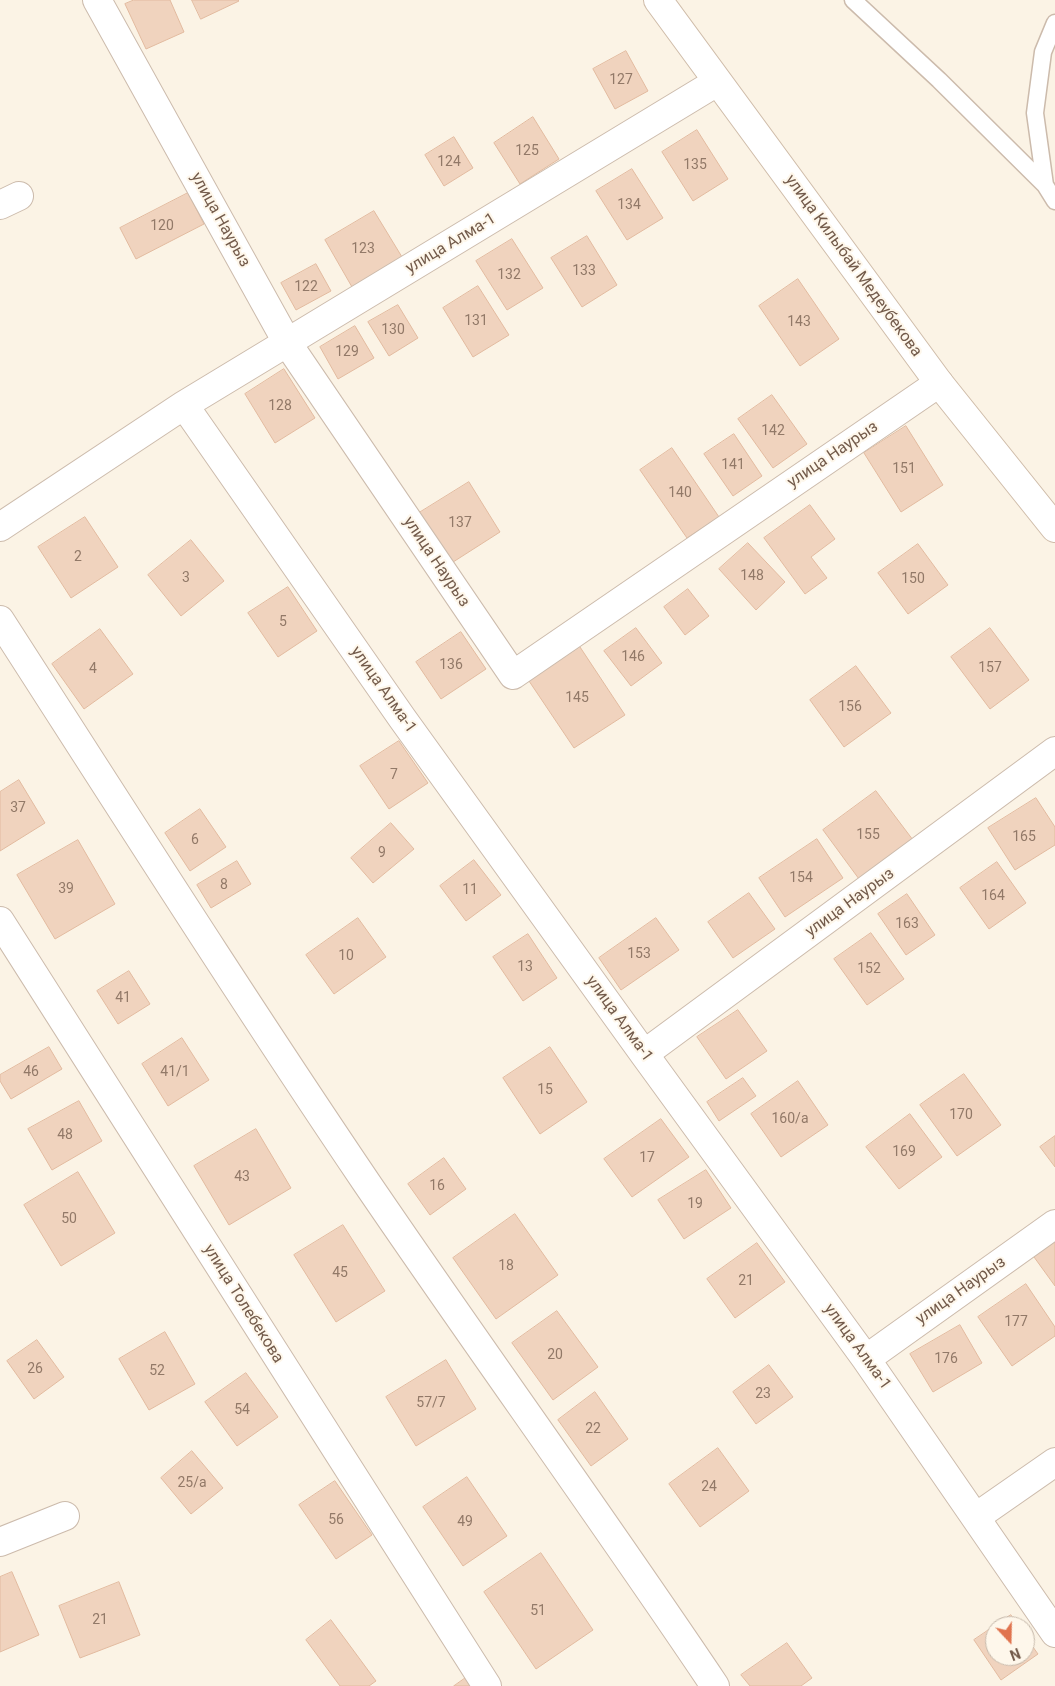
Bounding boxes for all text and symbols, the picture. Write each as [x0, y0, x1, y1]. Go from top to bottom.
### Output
house number: 127 [609, 72, 633, 88]
house number: 125 [515, 143, 539, 159]
house number: 124 [437, 154, 461, 170]
house number: 135 [683, 157, 707, 173]
street label: улица Наурыз [186, 169, 254, 271]
street label: улица Килыбай Медеубекова [780, 171, 926, 361]
house number: 134 [617, 197, 641, 213]
street label: улица Алма-1 [402, 210, 500, 278]
house number: 120 [150, 218, 174, 234]
house number: 123 [351, 241, 375, 257]
house number: 133 [572, 263, 596, 279]
house number: 132 [497, 267, 521, 283]
house number: 122 [294, 279, 318, 295]
house number: 131 [464, 313, 488, 329]
house number: 143 [787, 314, 811, 330]
house number: 130 [381, 322, 405, 338]
house number: 129 [335, 344, 359, 360]
house number: 128 [268, 398, 292, 414]
street label: улица Наурыз [784, 418, 882, 492]
house number: 142 [761, 423, 785, 439]
house number: 141 [721, 457, 745, 473]
house number: 151 [892, 461, 916, 477]
house number: 140 [668, 485, 692, 501]
street label: улица Наурыз [399, 513, 473, 611]
house number: 137 [448, 515, 472, 531]
house number: 2 [74, 549, 82, 565]
house number: 148 [740, 568, 764, 584]
house number: 3 [182, 570, 190, 586]
house number: 150 [901, 571, 925, 587]
house number: 5 [279, 614, 287, 630]
street label: улица Алма-1 [346, 643, 420, 737]
house number: 146 [621, 649, 645, 665]
house number: 136 [439, 657, 463, 673]
house number: 157 [978, 660, 1002, 676]
house number: 4 [89, 661, 97, 677]
house number: 145 [565, 690, 589, 706]
house number: 156 [838, 699, 862, 715]
house number: 7 [390, 767, 398, 783]
house number: 37 [10, 800, 26, 816]
house number: 155 [856, 827, 880, 843]
house number: 165 [1012, 829, 1036, 845]
house number: 6 [191, 832, 199, 848]
house number: 9 [378, 845, 386, 861]
street label: улица Наурыз [802, 864, 898, 942]
house number: 154 [789, 870, 813, 886]
house number: 8 [220, 877, 228, 893]
house number: 39 [58, 881, 74, 897]
house number: 11 [462, 882, 478, 898]
house number: 164 [981, 888, 1005, 904]
house number: 163 [895, 916, 919, 932]
house number: 153 [627, 946, 651, 962]
house number: 10 [338, 948, 354, 964]
house number: 13 [517, 959, 533, 975]
house number: 152 [857, 961, 881, 977]
street label: улица Алма-1 [581, 972, 657, 1066]
house number: 41 [115, 990, 131, 1006]
house number: 46 [23, 1064, 39, 1080]
house number: 41/1 [160, 1064, 190, 1080]
house number: 15 [537, 1082, 553, 1098]
house number: 170 [949, 1107, 973, 1123]
house number: 160/а [772, 1111, 808, 1127]
house number: 48 [57, 1127, 73, 1143]
house number: 169 [892, 1144, 916, 1160]
house number: 17 [639, 1150, 655, 1166]
house number: 43 [234, 1169, 250, 1185]
house number: 16 [429, 1178, 445, 1194]
house number: 19 [687, 1196, 703, 1212]
house number: 50 [61, 1211, 77, 1227]
street label: улица Толебекова [199, 1241, 287, 1367]
street label: улица Наурыз [912, 1253, 1010, 1329]
house number: 18 [498, 1258, 514, 1274]
house number: 45 [332, 1265, 348, 1281]
house number: 21 [738, 1273, 754, 1289]
street label: улица Алма-1 [819, 1300, 895, 1394]
house number: 177 [1004, 1314, 1028, 1330]
house number: 20 [547, 1347, 563, 1363]
house number: 176 [934, 1351, 958, 1367]
house number: 26 [27, 1361, 43, 1377]
house number: 52 [149, 1363, 165, 1379]
house number: 23 [755, 1386, 771, 1402]
house number: 57/7 [416, 1395, 446, 1411]
house number: 54 [234, 1402, 250, 1418]
house number: 22 [585, 1421, 601, 1437]
house number: 25/а [177, 1475, 207, 1491]
house number: 24 [701, 1479, 717, 1495]
house number: 56 [328, 1512, 344, 1528]
house number: 49 [457, 1514, 473, 1530]
house number: 51 [530, 1603, 546, 1619]
house number: 21 [92, 1612, 108, 1628]
north arrow [985, 1616, 1035, 1666]
text: N [1008, 1645, 1023, 1663]

